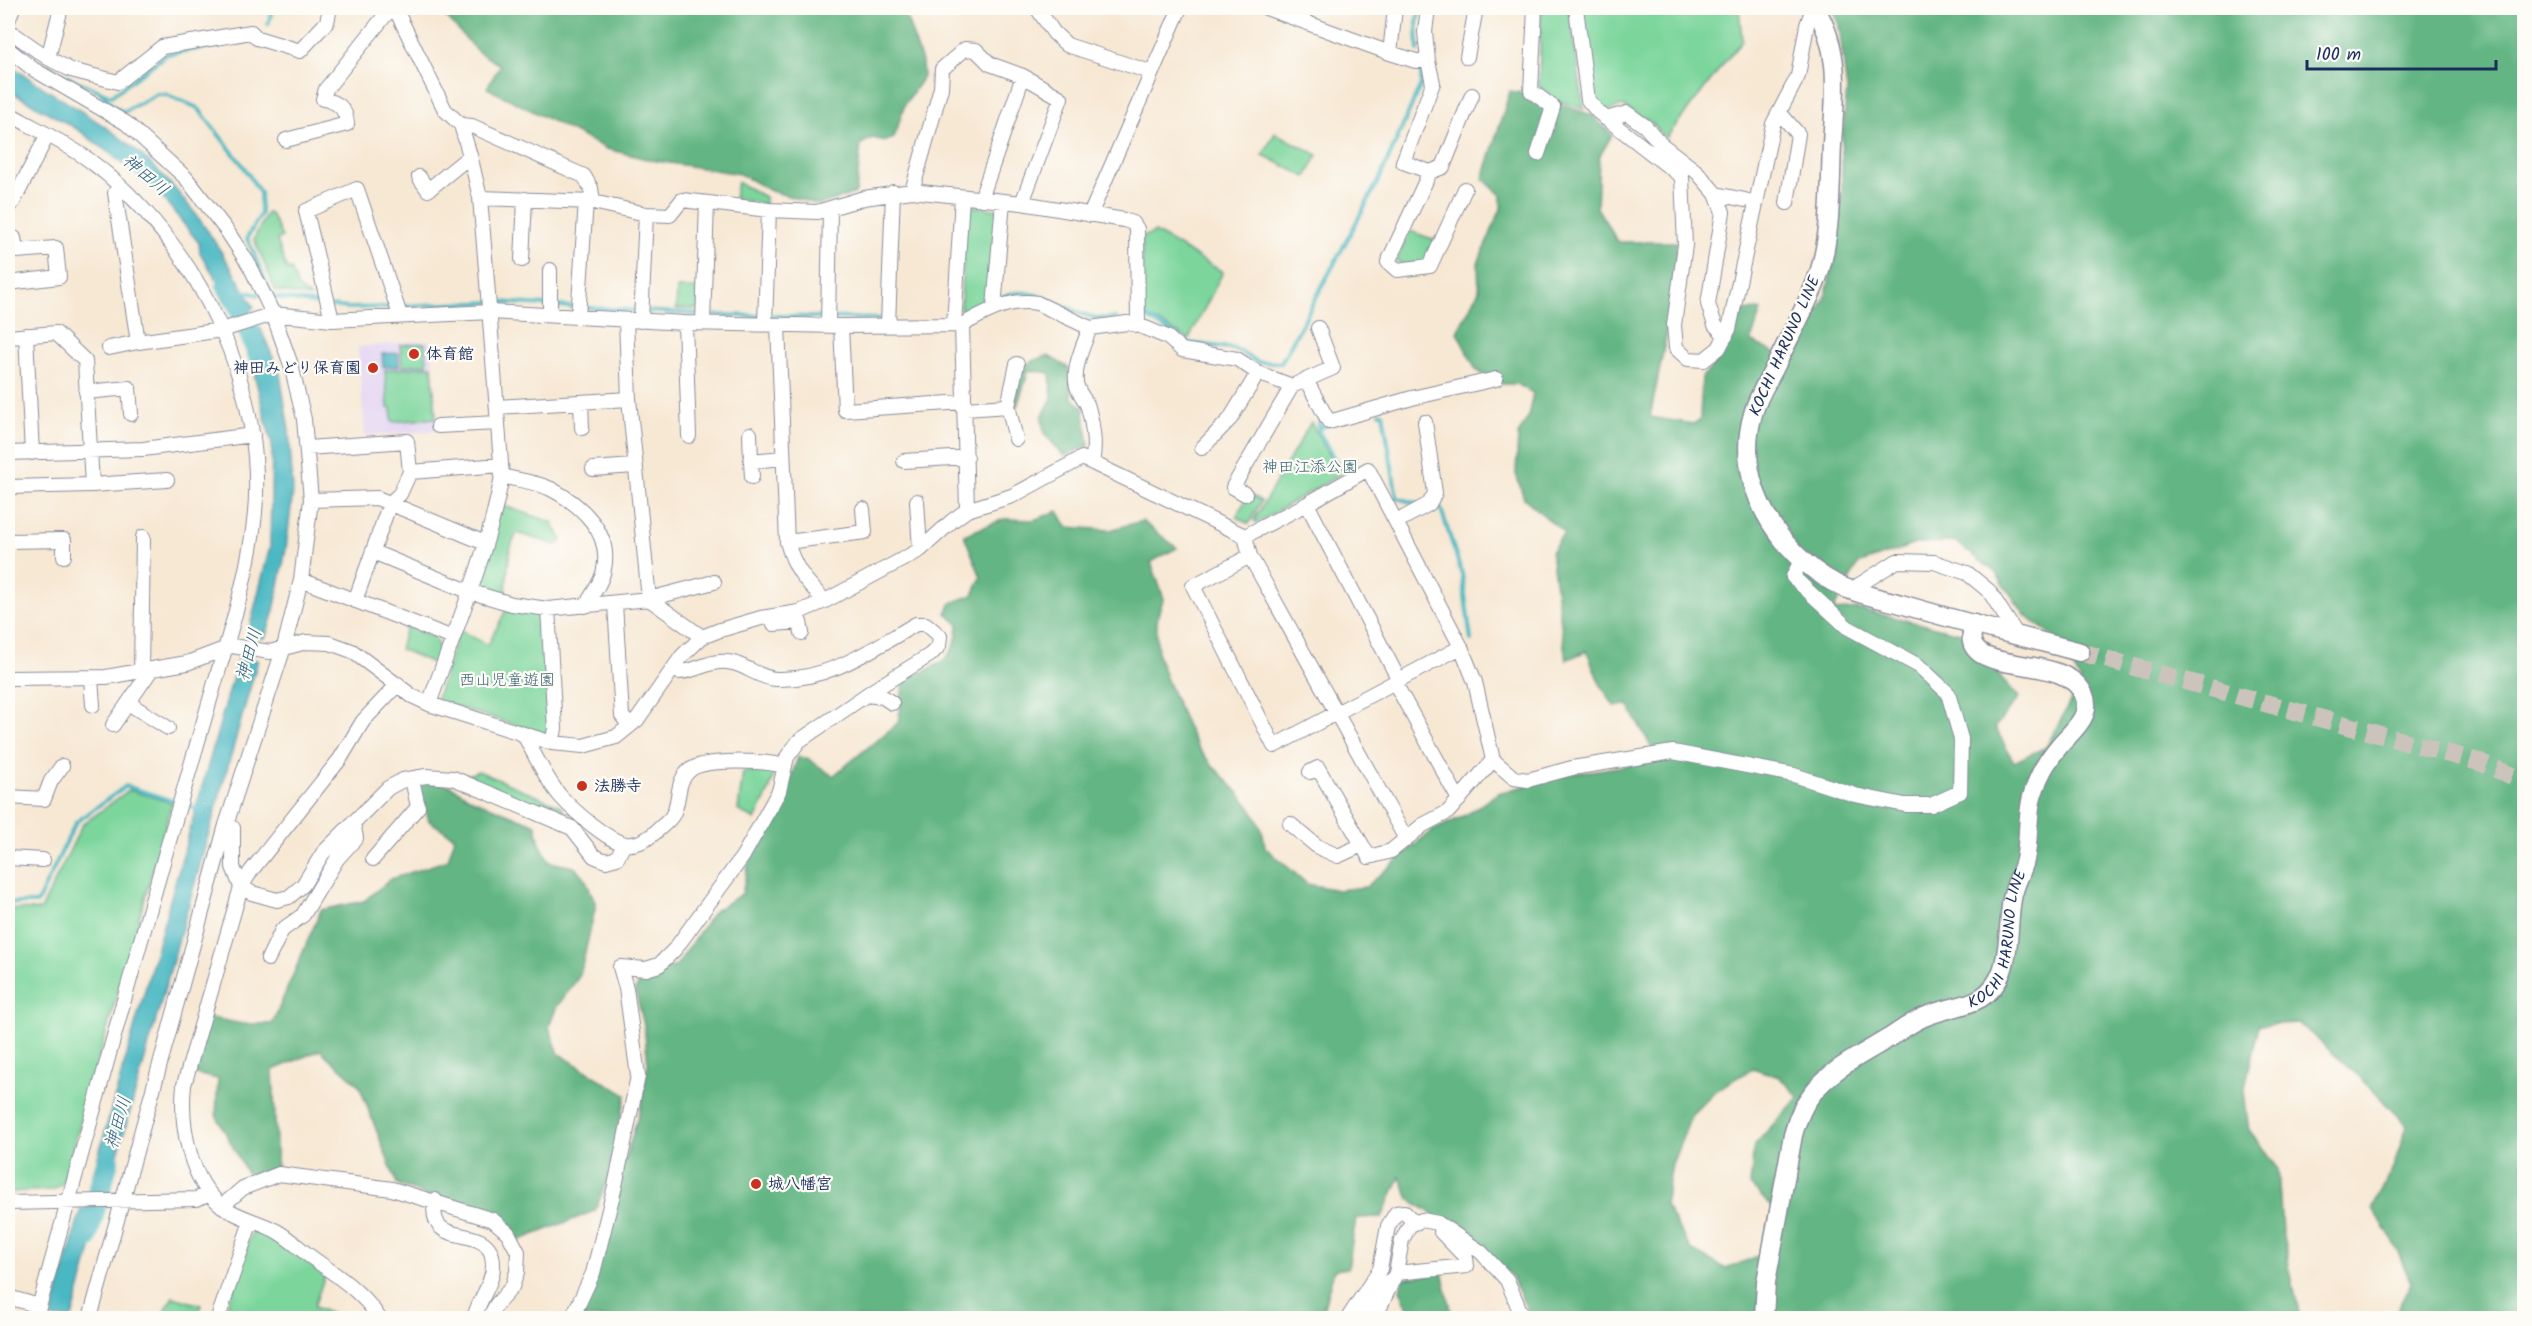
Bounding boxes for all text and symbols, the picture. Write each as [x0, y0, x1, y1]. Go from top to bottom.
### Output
scale bar [2307, 33, 2496, 71]
text: 100 m [2316, 41, 2361, 70]
water label: 神田川 [115, 148, 175, 204]
street label: KOCHI HARUNO LINE [1743, 271, 1827, 420]
place label: 体育館 [426, 342, 474, 367]
marker: 体育館 [407, 347, 421, 361]
place label: 神田みどり保育園 [233, 356, 361, 381]
marker: 神田みどり保育園 [366, 361, 380, 375]
park label: 神田江添公園 [1262, 455, 1358, 480]
water label: 神田川 [229, 625, 271, 685]
park label: 西山児童遊園 [459, 668, 555, 693]
place label: 法勝寺 [594, 774, 642, 799]
marker: 法勝寺 [575, 779, 589, 793]
street label: KOCHI HARUNO LINE [1964, 865, 2033, 1015]
water label: 神田川 [98, 1093, 140, 1153]
place label: 城八幡宮 [768, 1172, 832, 1197]
marker: 城八幡宮 [749, 1177, 763, 1191]

